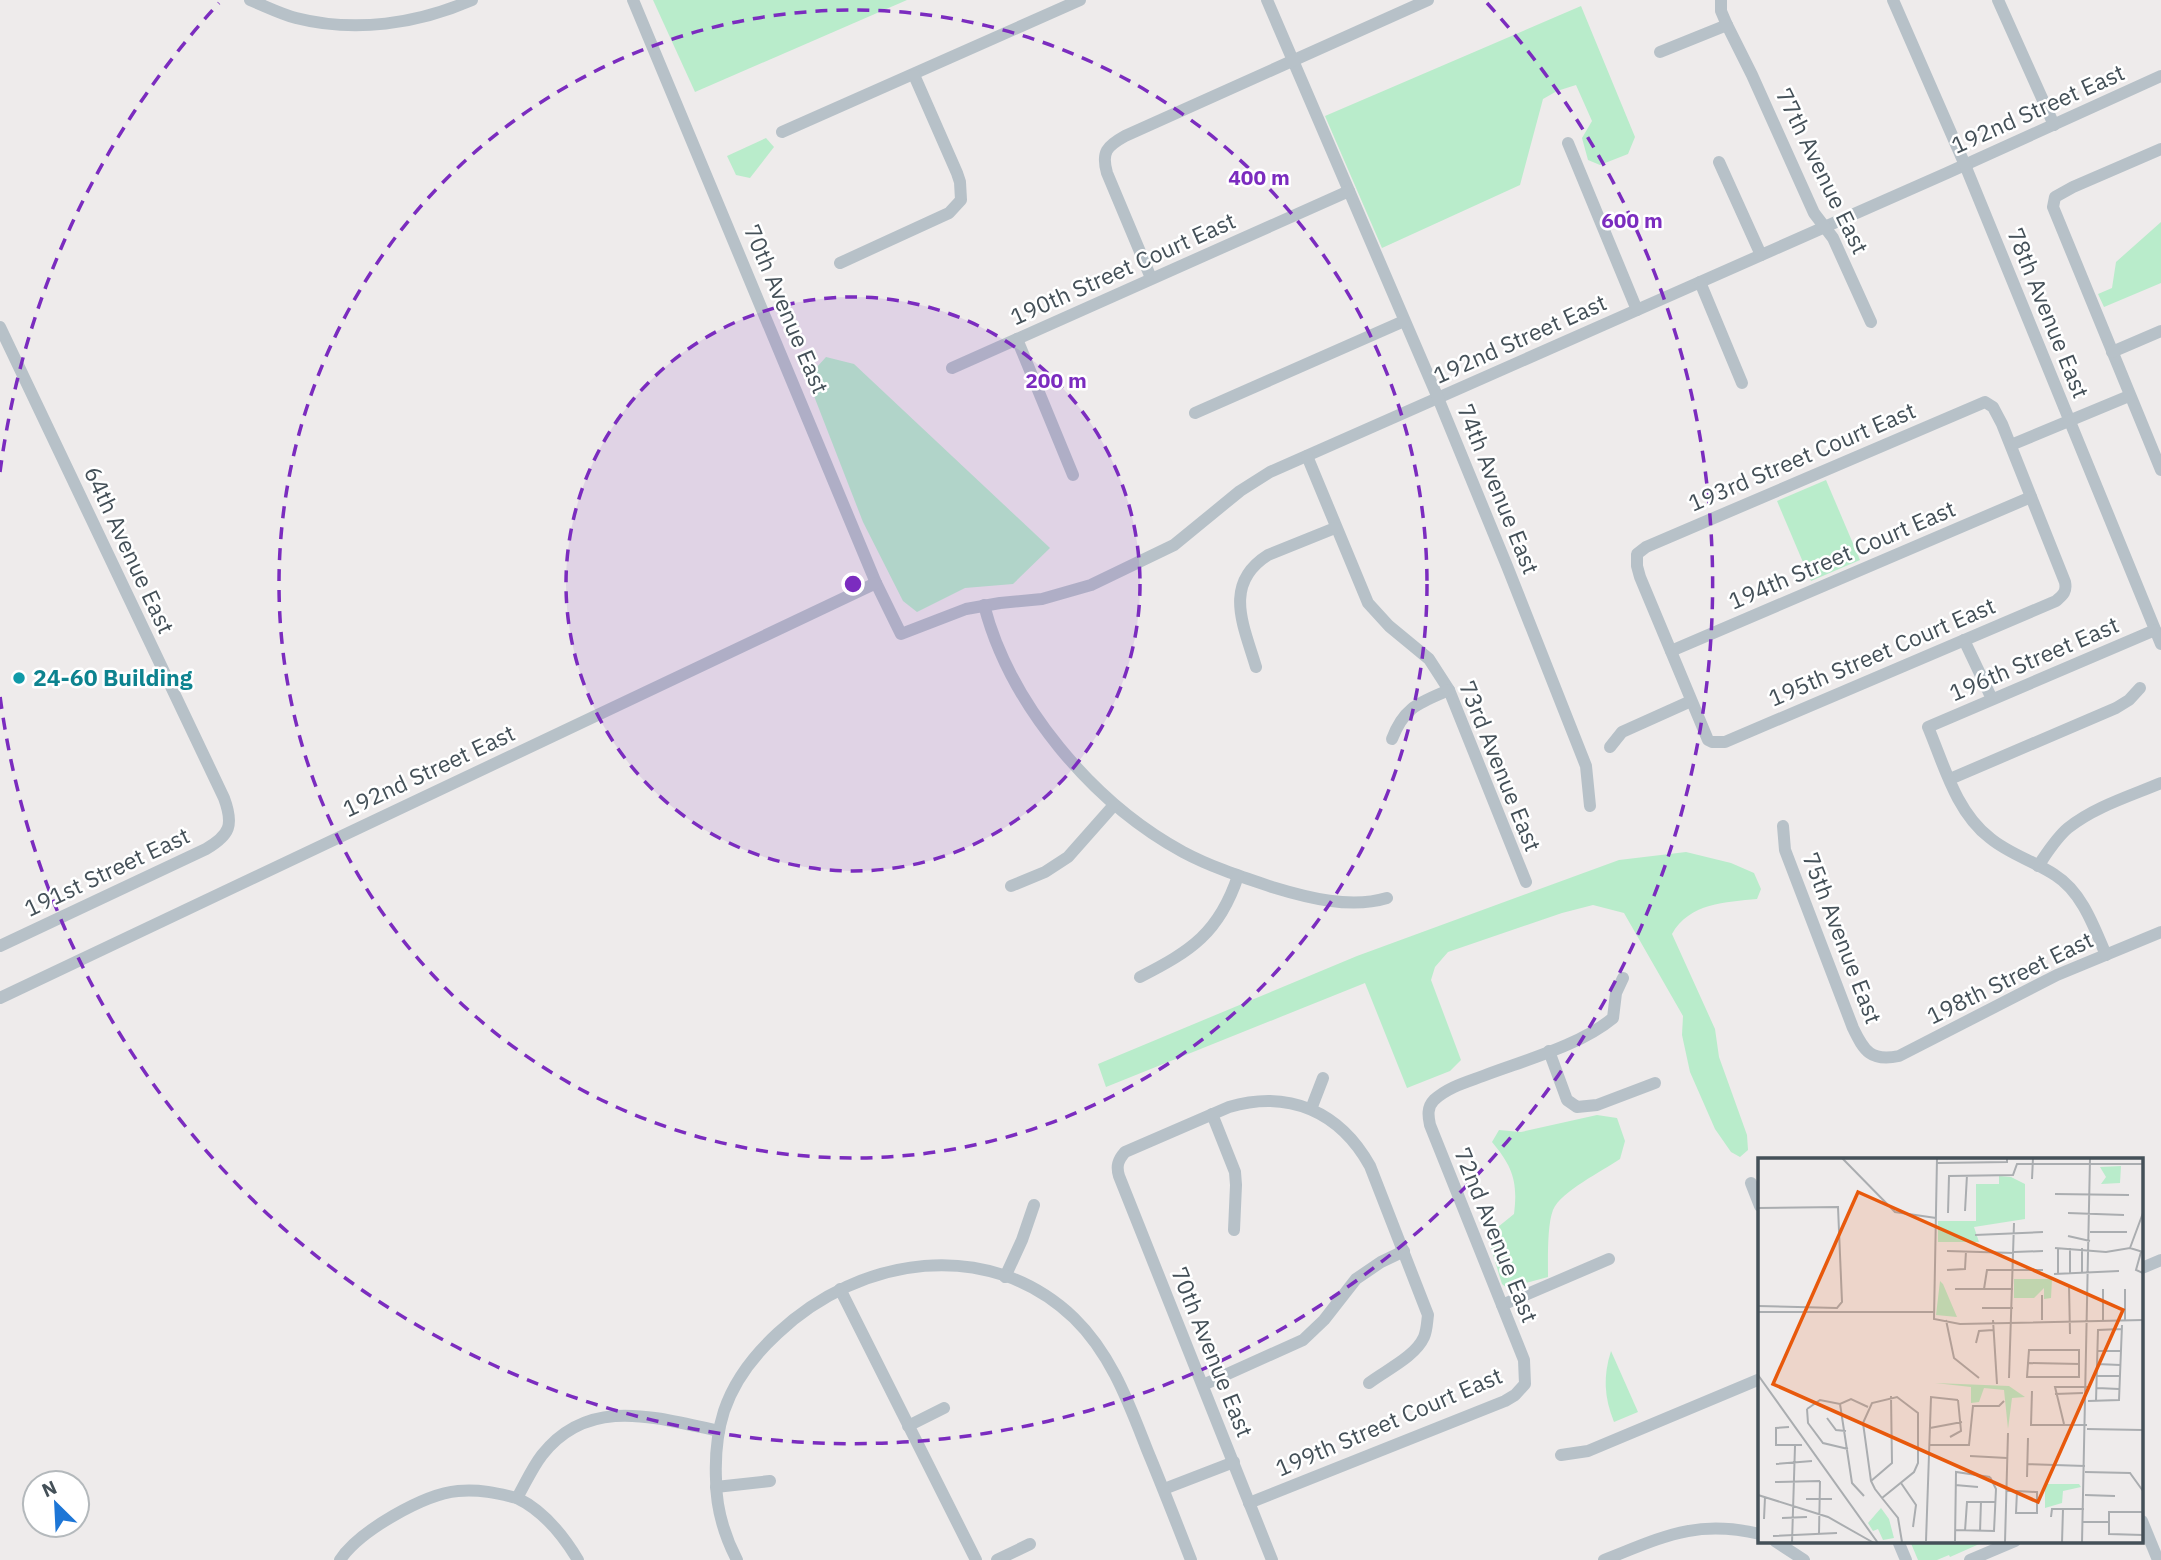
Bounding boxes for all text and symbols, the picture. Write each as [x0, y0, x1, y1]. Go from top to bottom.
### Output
street label: 192nd Street East [1946, 56, 2129, 160]
street label: 77th Avenue East [1770, 83, 1876, 259]
text: 400 m [1228, 163, 1290, 191]
street label: 190th Street Court East [1005, 205, 1240, 331]
text: 600 m [1601, 206, 1663, 234]
street label: 70th Avenue East [738, 219, 836, 398]
street label: 78th Avenue East [2001, 223, 2097, 402]
street label: 192nd Street East [1428, 286, 1611, 390]
text: 200 m [1025, 366, 1087, 394]
street label: 193rd Street Court East [1683, 395, 1920, 518]
street label: 74th Avenue East [1451, 399, 1547, 578]
street label: 64th Avenue East [78, 461, 182, 638]
street label: 194th Street Court East [1724, 493, 1960, 615]
centre of rings [841, 572, 865, 596]
street label: 195th Street Court East [1764, 590, 2000, 712]
street label: 196th Street East [1944, 609, 2123, 707]
place label: 24-60 Building [33, 662, 193, 692]
marker: 24-60 Building [11, 670, 27, 686]
street label: 73rd Avenue East [1453, 676, 1549, 855]
street label: 192nd Street East [338, 717, 519, 823]
street label: 191st Street East [19, 820, 194, 923]
street label: 75th Avenue East [1796, 848, 1889, 1028]
street label: 198th Street East [1922, 924, 2098, 1030]
street label: 72nd Avenue East [1448, 1143, 1546, 1327]
inset map [1758, 1158, 2144, 1542]
street label: 70th Avenue East [1165, 1262, 1261, 1441]
street label: 199th Street Court East [1271, 1360, 1507, 1482]
north arrow [21, 1469, 91, 1539]
text: N [38, 1475, 60, 1502]

